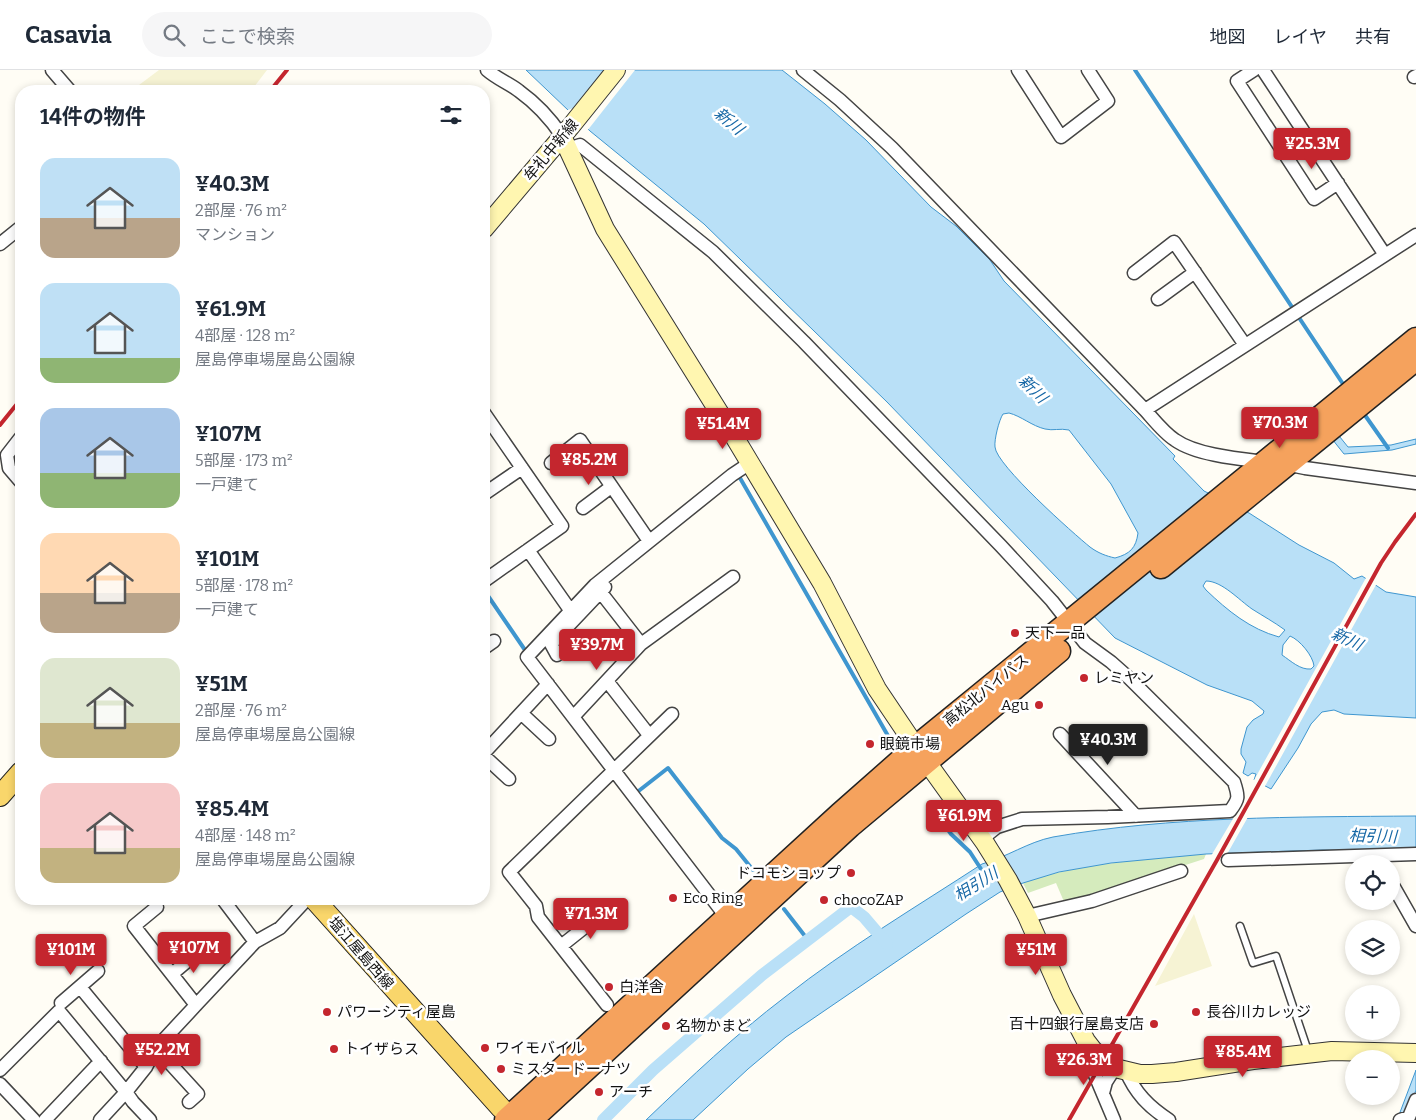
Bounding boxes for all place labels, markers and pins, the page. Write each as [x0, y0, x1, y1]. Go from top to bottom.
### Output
pin: ¥25.3M [1271, 128, 1353, 170]
pin: ¥70.3M [1239, 406, 1321, 449]
pin: ¥51.4M [682, 408, 764, 450]
pin: ¥85.2M [548, 444, 630, 486]
place label: 天下一品 [1025, 624, 1085, 642]
marker: 天下一品 [1009, 627, 1021, 639]
pin: ¥39.7M [556, 628, 638, 671]
place label: レミヤン [1094, 669, 1154, 687]
marker: レミヤン [1078, 672, 1090, 684]
place label: Agu [1001, 696, 1029, 714]
marker: Agu [1033, 699, 1045, 711]
pin: ¥40.3M [1067, 724, 1149, 766]
place label: 眼鏡市場 [880, 735, 940, 753]
marker: 眼鏡市場 [864, 738, 876, 750]
pin: ¥61.9M [923, 800, 1005, 842]
place label: ドコモショップ [736, 864, 841, 882]
marker: ドコモショップ [845, 867, 857, 879]
place label: Eco Ring [683, 889, 743, 907]
place label: chocoZAP [834, 891, 904, 909]
marker: Eco Ring [667, 892, 679, 904]
marker: chocoZAP [818, 894, 830, 906]
pin: ¥71.3M [550, 898, 632, 940]
pin: ¥107M [159, 932, 229, 974]
pin: ¥101M [36, 934, 106, 976]
pin: ¥51M [1006, 934, 1066, 976]
place label: 白洋舎 [619, 978, 664, 996]
marker: 白洋舎 [603, 981, 615, 993]
place label: パワーシティ屋島 [337, 1003, 456, 1021]
place label: 長谷川カレッジ [1206, 1003, 1311, 1021]
marker: パワーシティ屋島 [321, 1006, 333, 1018]
marker: 長谷川カレッジ [1190, 1006, 1202, 1018]
place label: 百十四銀行屋島支店 [1009, 1015, 1144, 1033]
place label: 名物かまど [676, 1017, 751, 1035]
marker: 百十四銀行屋島支店 [1148, 1018, 1160, 1030]
marker: 名物かまど [660, 1020, 672, 1032]
pin: ¥52.2M [121, 1034, 203, 1076]
pin: ¥85.4M [1202, 1036, 1284, 1078]
place label: ワイモバイル [495, 1039, 585, 1057]
place label: トイザらス [344, 1040, 419, 1058]
marker: ワイモバイル [479, 1042, 491, 1054]
marker: トイザらス [328, 1043, 340, 1055]
pin: ¥26.3M [1043, 1044, 1125, 1086]
place label: ミスタードーナツ [511, 1060, 631, 1078]
marker: ミスタードーナツ [495, 1063, 507, 1075]
place label: アーチ [609, 1083, 653, 1101]
marker: アーチ [593, 1086, 605, 1098]

